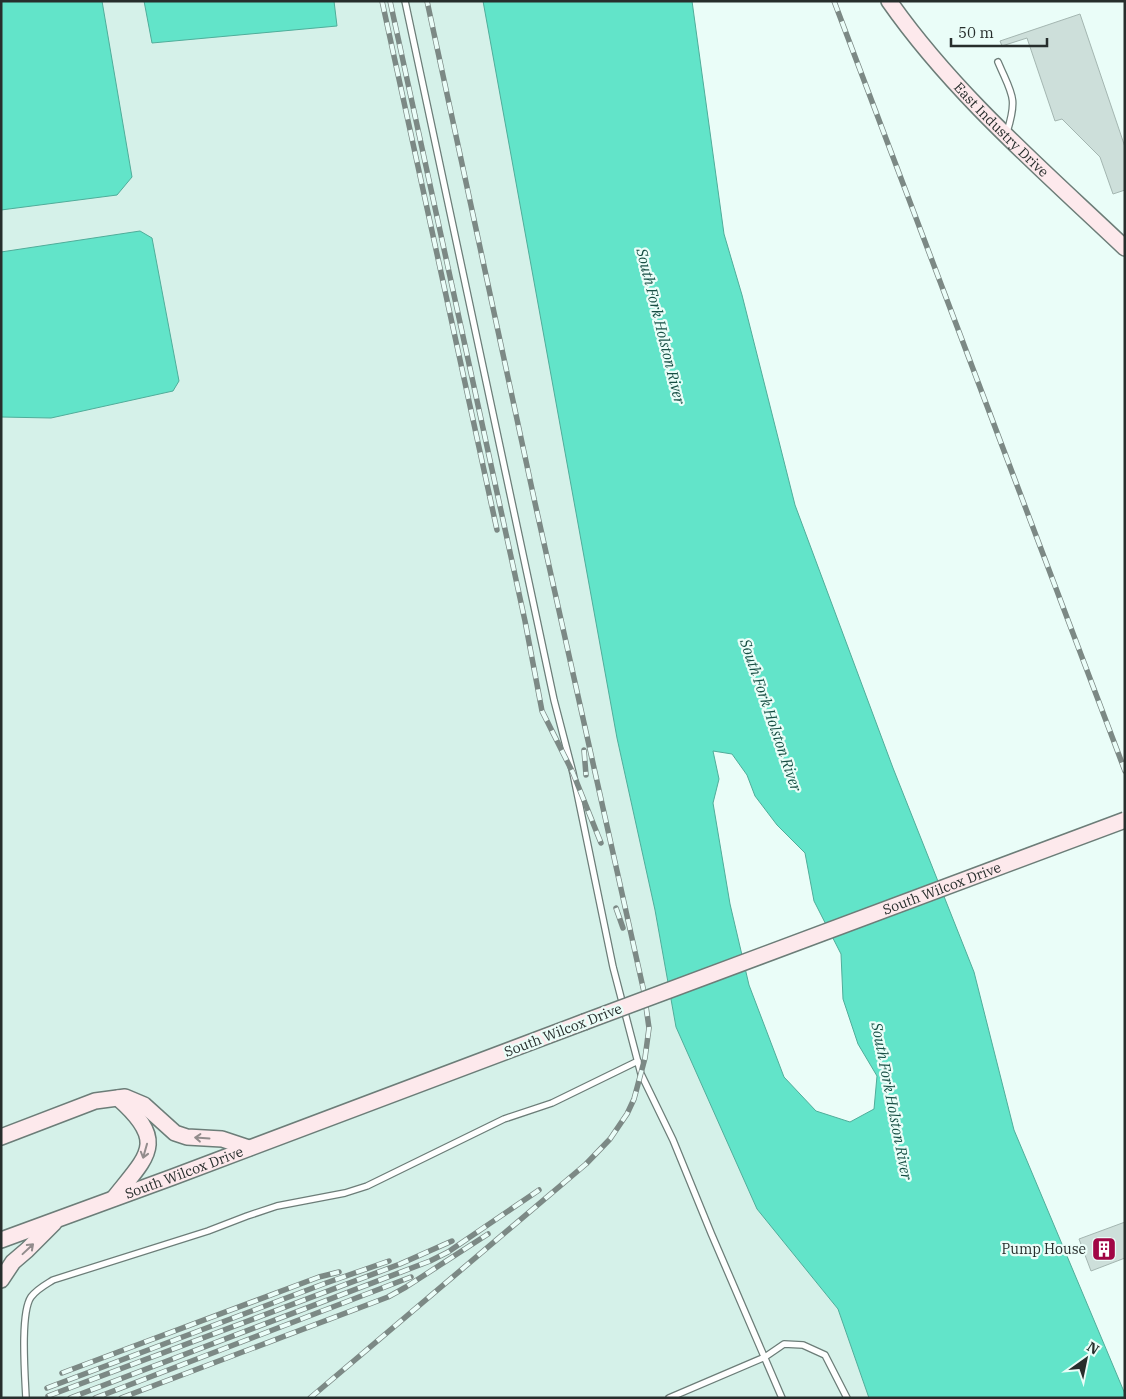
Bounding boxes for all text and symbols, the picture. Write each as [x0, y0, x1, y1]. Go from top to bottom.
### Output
scale bar [951, 15, 1047, 47]
text: 50 m [958, 23, 994, 42]
street label: East Industry Drive [950, 78, 1053, 181]
water label: South Fork Holston River [632, 245, 690, 406]
water label: South Fork Holston River [736, 635, 806, 794]
street label: South Wilcox Drive [880, 858, 1004, 919]
street label: South Wilcox Drive [501, 999, 625, 1061]
water label: South Fork Holston River [867, 1020, 917, 1182]
one-way arrow [194, 1133, 210, 1143]
street label: South Wilcox Drive [122, 1142, 246, 1203]
one-way arrow [140, 1143, 150, 1159]
building icon: Pump House [1091, 1236, 1117, 1262]
place label: Pump House [1001, 1240, 1086, 1258]
one-way arrow [21, 1243, 34, 1255]
north arrow [1061, 1334, 1111, 1384]
text: N [1084, 1338, 1103, 1359]

